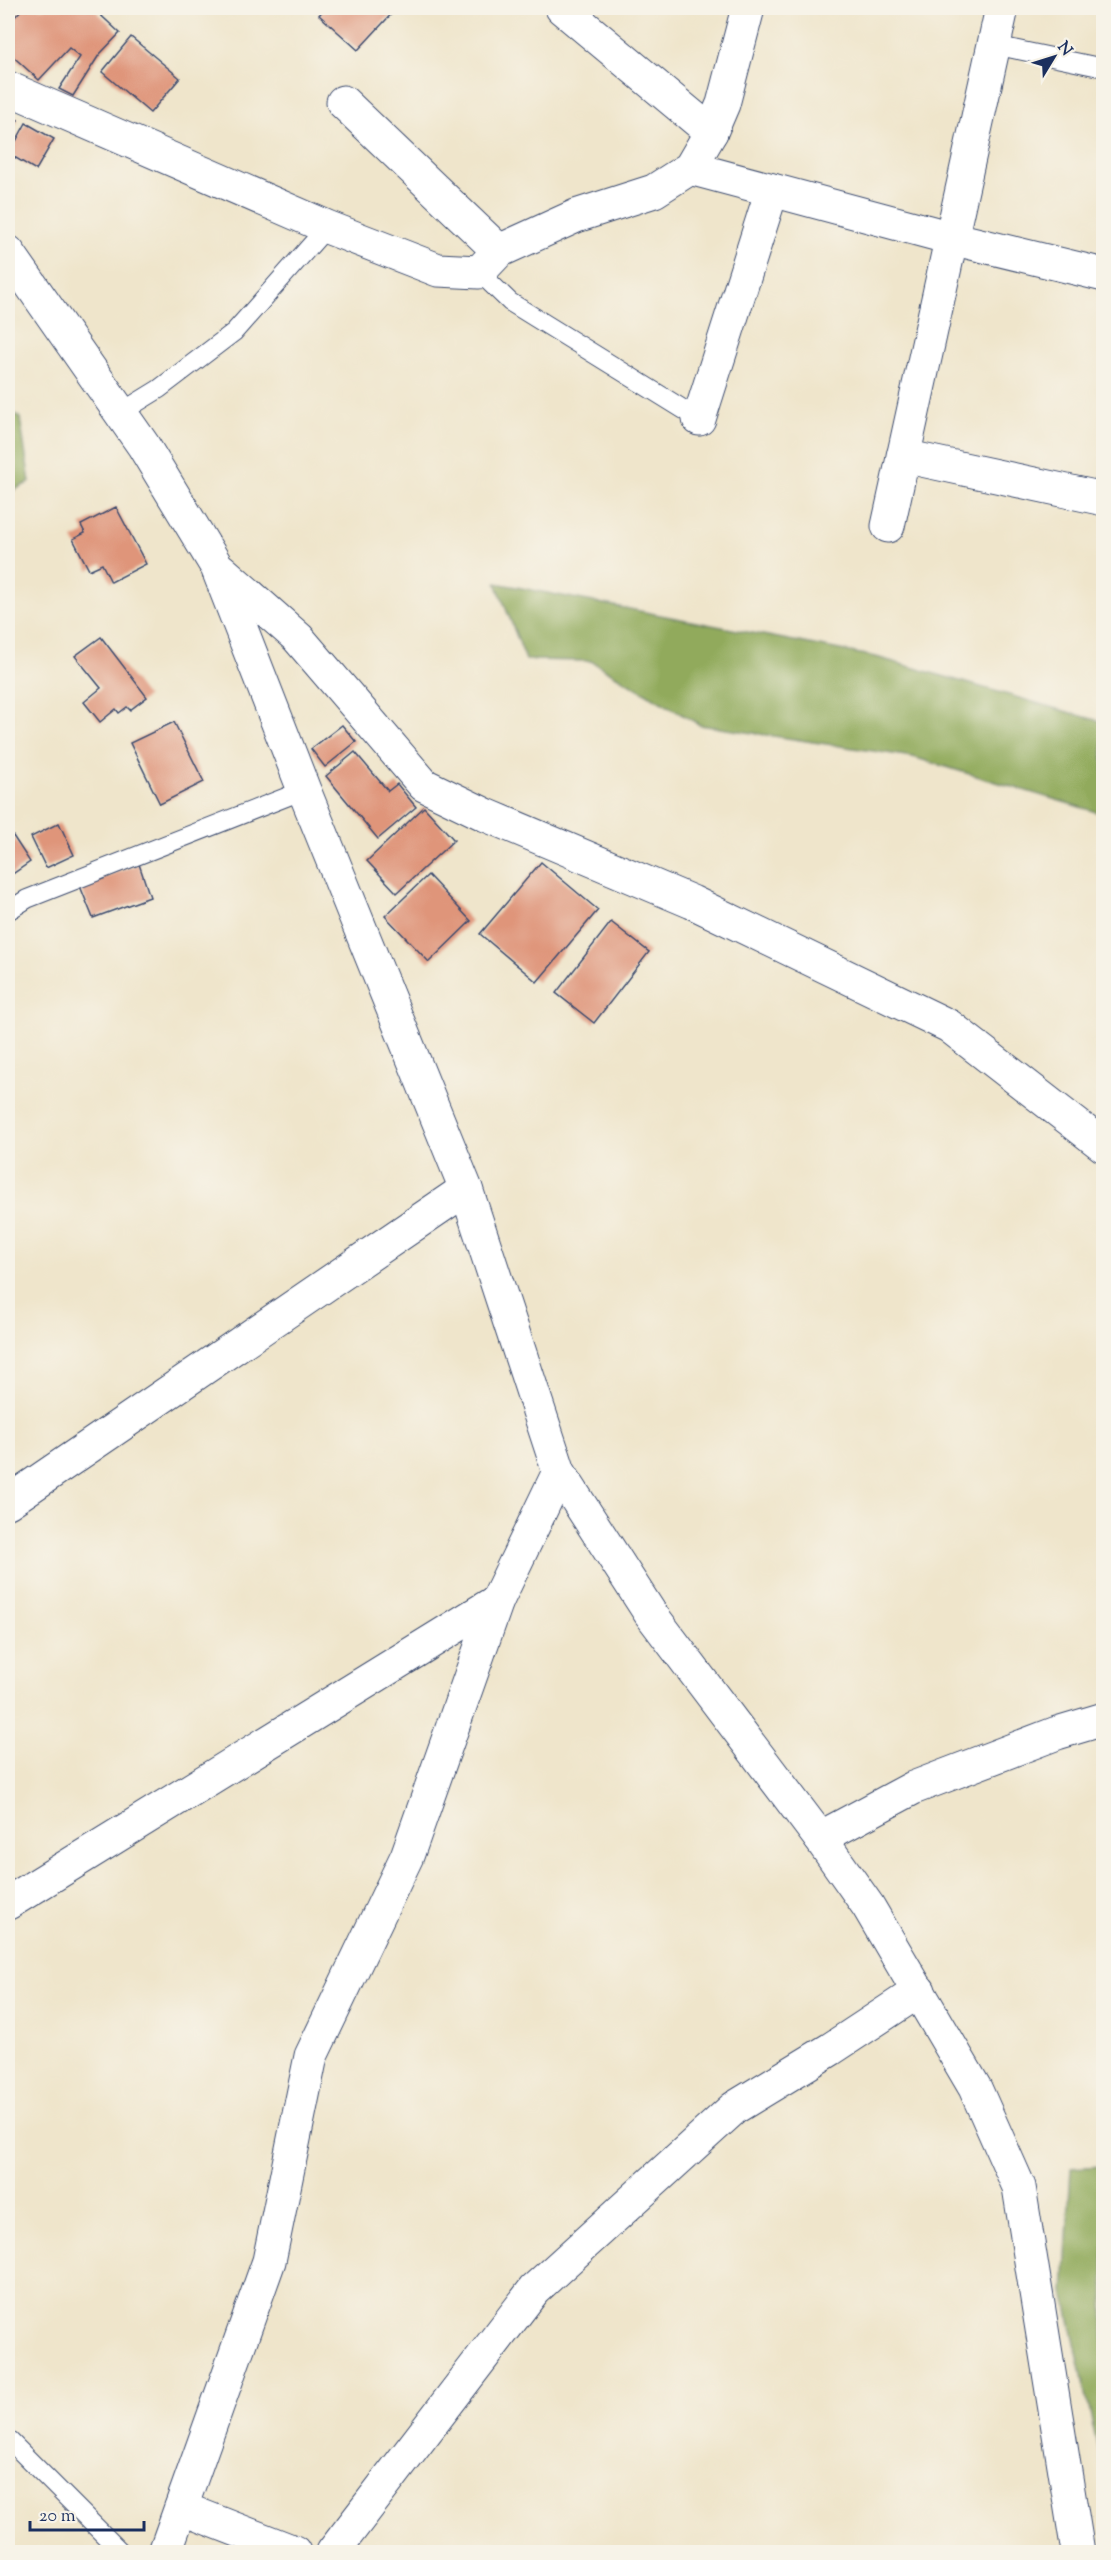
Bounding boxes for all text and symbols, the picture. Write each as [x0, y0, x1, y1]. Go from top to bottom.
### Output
north arrow [1024, 27, 1084, 87]
text: N [1051, 37, 1077, 62]
scale bar [30, 2494, 144, 2532]
text: 20 m [39, 2504, 76, 2530]

